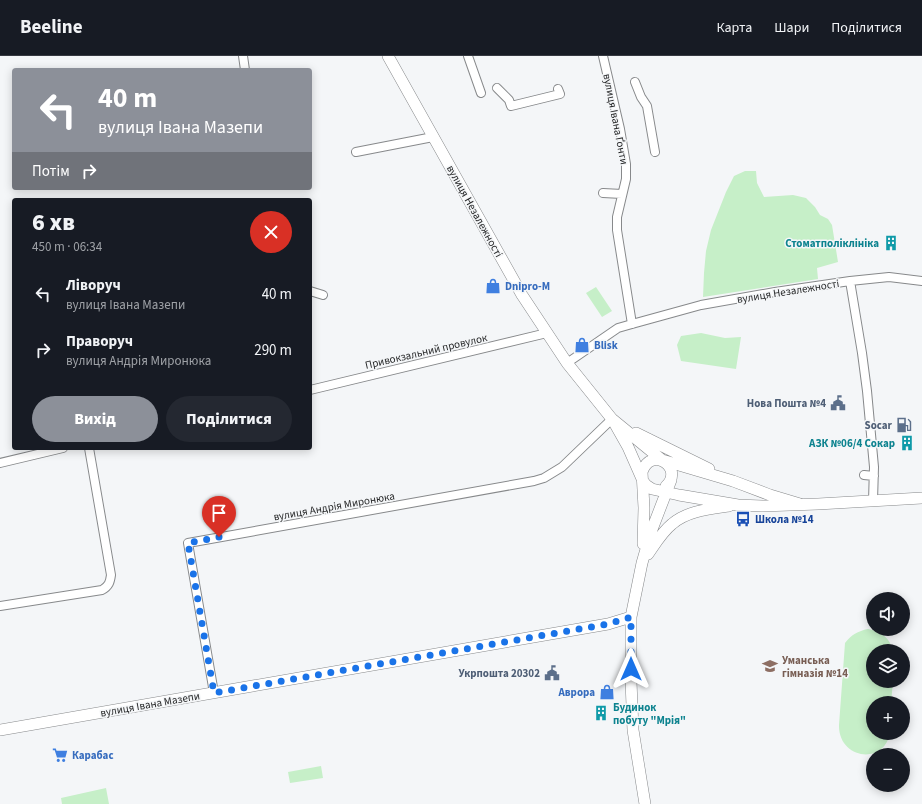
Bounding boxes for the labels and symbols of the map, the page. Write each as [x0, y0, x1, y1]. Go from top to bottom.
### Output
street label: вулиця Івана Ґонти [599, 72, 632, 166]
street label: вулиця Незалежності [443, 162, 506, 260]
building icon: Стоматполіклініка [882, 234, 900, 252]
place label: Стоматполіклініка [785, 236, 879, 251]
street label: вулиця Незалежності [736, 276, 840, 307]
shop icon: Dnipro-M [484, 277, 502, 295]
place label: Dnipro-M [505, 279, 550, 294]
street label: Привокзальний провулок [364, 330, 489, 373]
shop icon: Blisk [573, 336, 591, 354]
place label: Blisk [594, 338, 618, 353]
public building icon: Нова Пошта №4 [829, 394, 847, 412]
place label: Нова Пошта №4 [747, 396, 826, 411]
fuel station icon: Socar [895, 416, 913, 434]
place label: Socar [865, 418, 893, 433]
building icon: АЗК №06/4 Сокар [898, 434, 916, 452]
place label: АЗК №06/4 Сокар [808, 436, 895, 451]
street label: вулиця Андрія Миронюка [272, 488, 396, 525]
pin [202, 496, 236, 537]
bus stop icon: Школа №14 [734, 510, 752, 528]
place label: Школа №14 [755, 512, 814, 527]
position arrow [610, 648, 652, 690]
place label: Уманська гімназія №14 [782, 653, 848, 681]
school or university icon: Уманська гімназія №14 [761, 657, 779, 675]
public building icon: Укрпошта 20302 [543, 664, 561, 682]
place label: Укрпошта 20302 [458, 666, 540, 681]
shop icon: Аврора [598, 683, 616, 701]
place label: Аврора [558, 685, 595, 700]
street label: вулиця Івана Мазепи [99, 688, 201, 721]
place label: Будинок побуту "Мрія" [613, 700, 686, 728]
building icon: Будинок побуту "Мрія" [592, 704, 610, 722]
supermarket icon: Карабас [51, 746, 69, 764]
place label: Карабас [72, 748, 114, 763]

